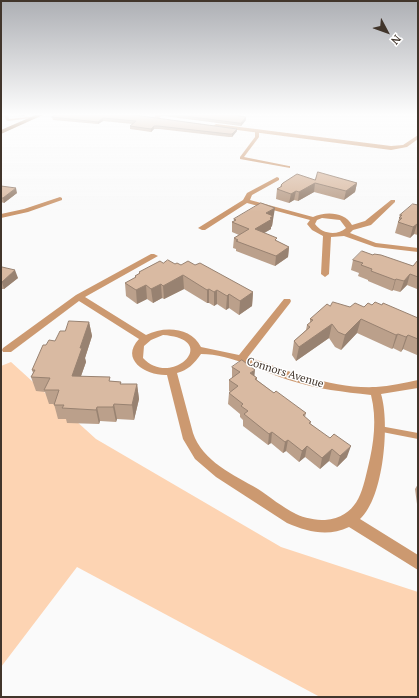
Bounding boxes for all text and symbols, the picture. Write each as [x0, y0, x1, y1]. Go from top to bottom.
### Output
north arrow [367, 12, 407, 52]
text: N [388, 32, 404, 48]
street label: Connors Avenue [245, 355, 325, 391]

